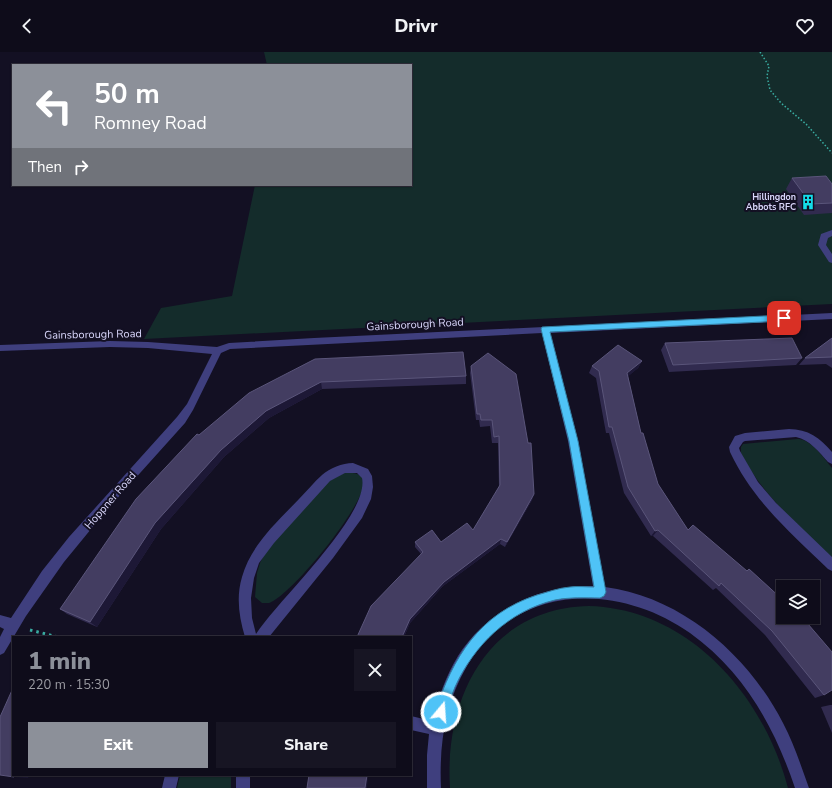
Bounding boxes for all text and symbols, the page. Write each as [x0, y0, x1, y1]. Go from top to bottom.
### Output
text: Drivr [394, 14, 438, 38]
icon: back [16, 15, 38, 37]
icon: heart [794, 15, 816, 37]
text: 50 m [94, 75, 160, 113]
icon: left [28, 80, 80, 132]
text: Romney Road [94, 111, 207, 135]
icon: right [70, 156, 92, 178]
text: Then [28, 157, 62, 177]
place label: Hillingdon Abbots RFC [746, 191, 796, 213]
building icon: Hillingdon Abbots RFC [799, 193, 817, 211]
pin [767, 301, 801, 335]
icon: arrive [773, 307, 795, 329]
street label: Gainsborough Road [366, 314, 464, 335]
street label: Gainsborough Road [44, 326, 142, 343]
street label: Hoppner Road [81, 468, 140, 532]
map controls [776, 580, 820, 624]
button: layers [776, 580, 820, 624]
text: 1 min [28, 645, 91, 677]
button: close [354, 649, 396, 691]
text: 220 m · 15:30 [28, 676, 110, 694]
position arrow [420, 691, 462, 733]
button: Exit [28, 722, 208, 768]
button: Share [216, 722, 396, 768]

